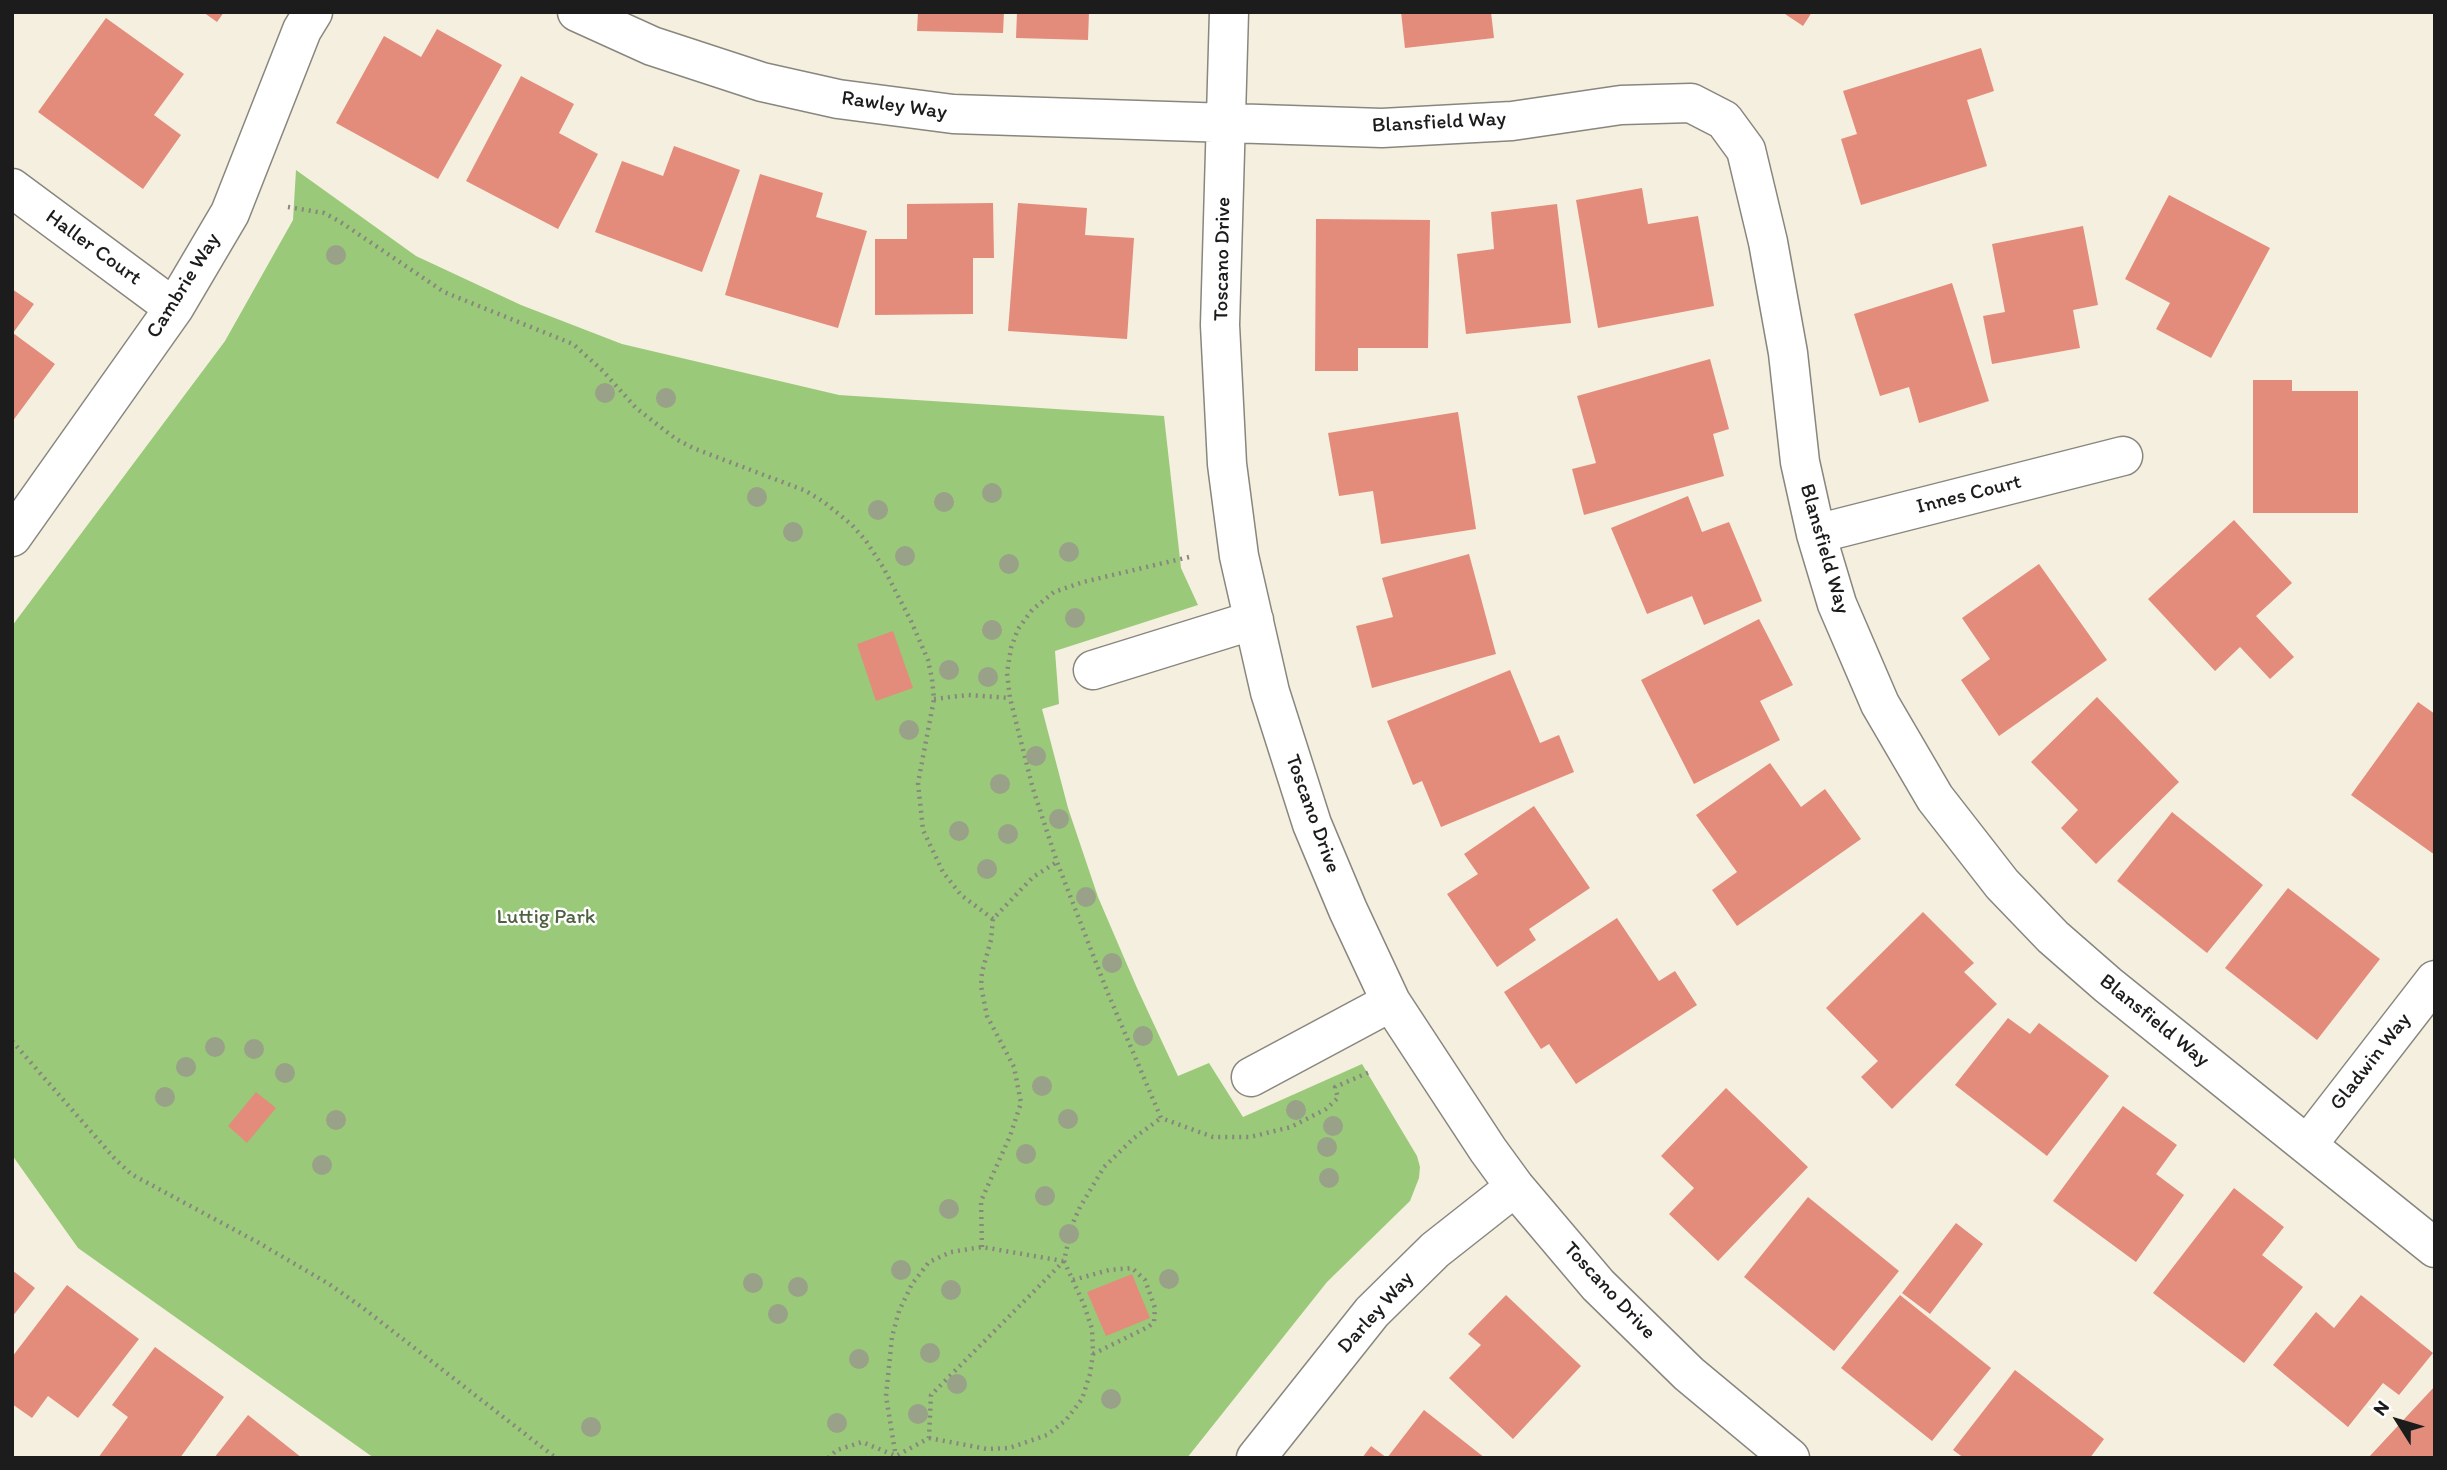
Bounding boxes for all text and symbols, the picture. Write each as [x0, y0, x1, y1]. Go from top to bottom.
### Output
street label: Rawley Way [840, 86, 948, 126]
street label: Blansfield Way [1371, 107, 1507, 139]
street label: Toscano Drive [1209, 197, 1237, 321]
street label: Haller Court [40, 205, 146, 291]
street label: Cambrie Way [142, 229, 226, 343]
street label: Innes Court [1914, 470, 2024, 520]
street label: Blansfield Way [1793, 481, 1855, 617]
street label: Toscano Drive [1279, 751, 1345, 877]
park label: Luttig Park [496, 905, 596, 931]
street label: Blansfield Way [2094, 969, 2214, 1073]
street label: Gladwin Way [2325, 1008, 2417, 1116]
street label: Toscano Drive [1557, 1237, 1661, 1345]
street label: Darley Way [1333, 1267, 1419, 1359]
north arrow [2363, 1386, 2433, 1456]
text: N [2368, 1396, 2394, 1420]

